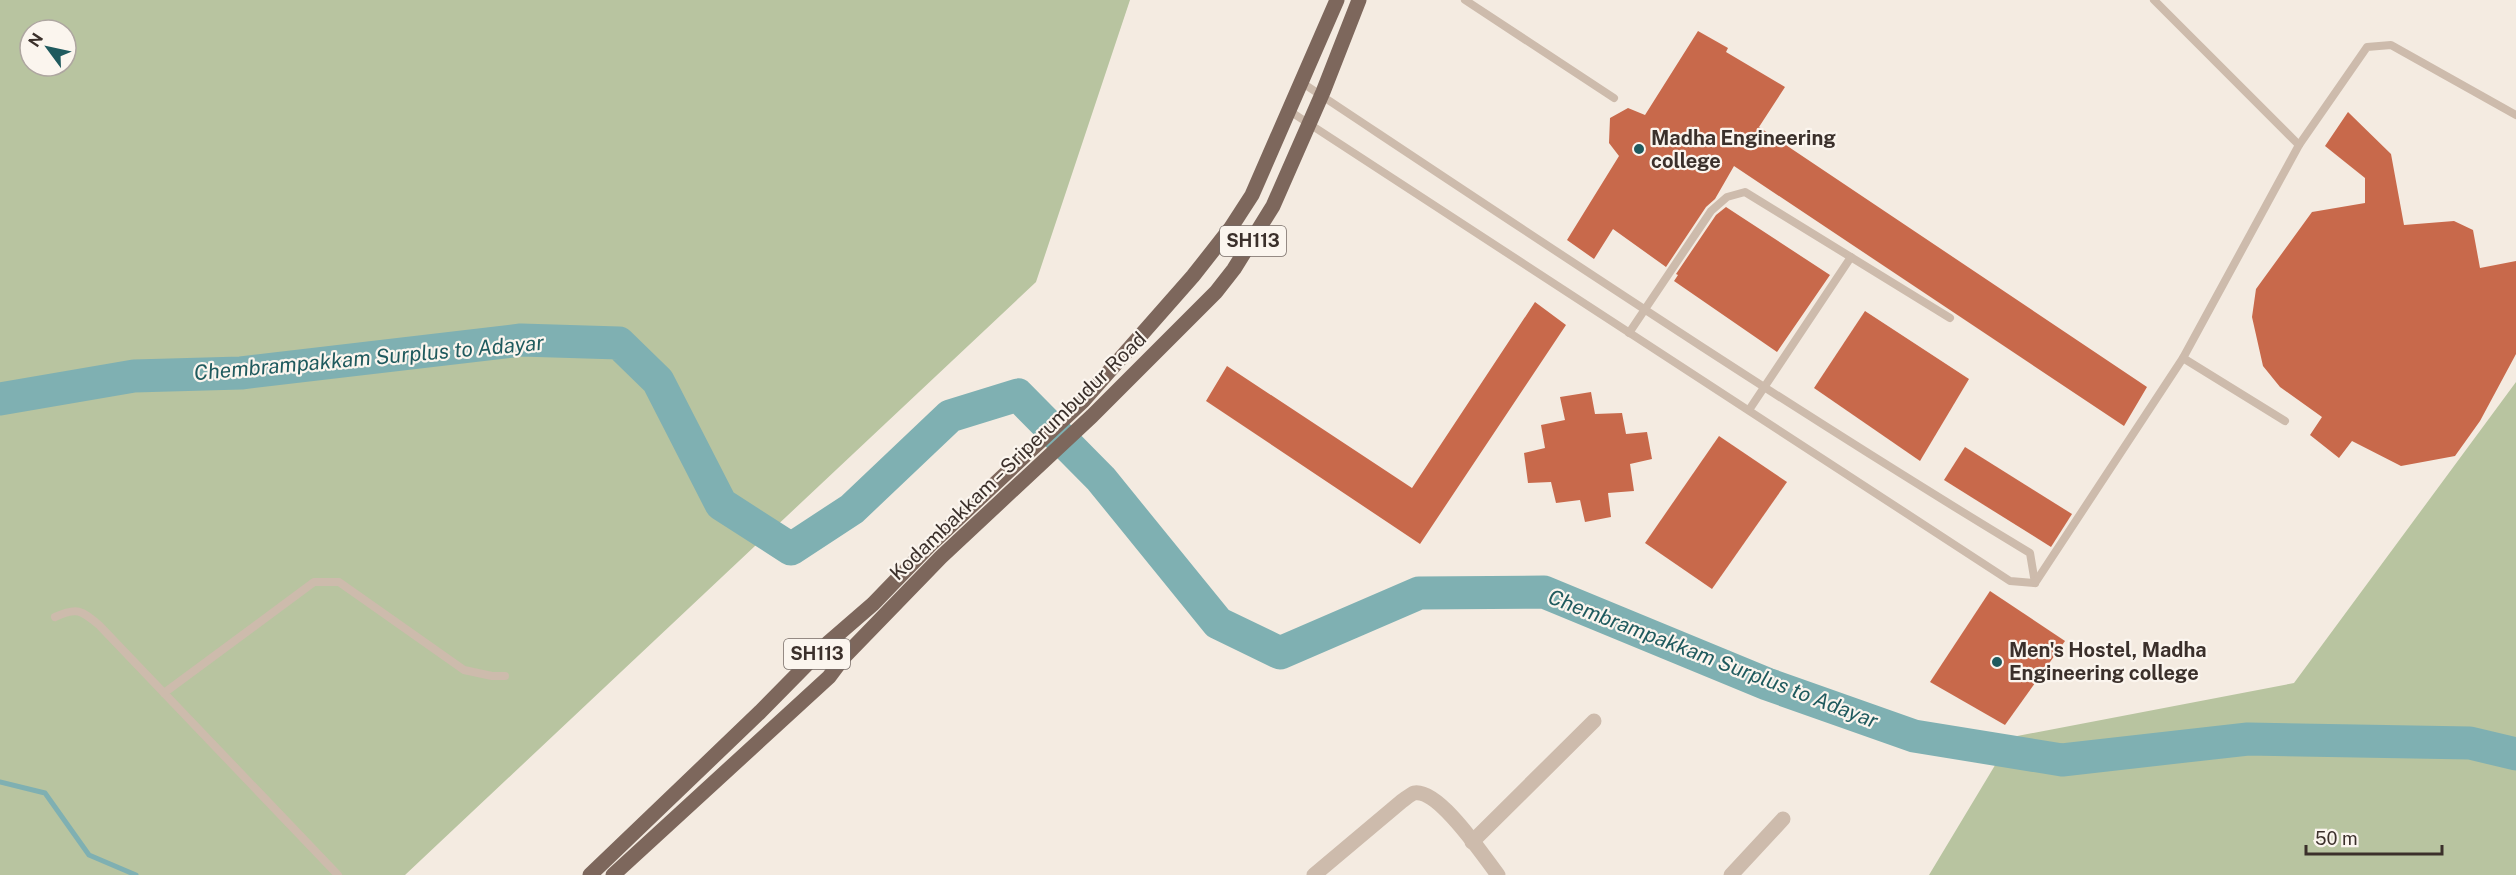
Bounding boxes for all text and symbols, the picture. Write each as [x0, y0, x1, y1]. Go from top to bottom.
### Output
north arrow [18, 18, 78, 78]
text: N [24, 30, 47, 51]
place label: Madha Engineering college [1651, 126, 1836, 173]
marker: Madha Engineering college [1632, 142, 1646, 156]
road number: SH113 [1220, 226, 1286, 256]
street label: Kodambakkam – Sriperumbudur Road [885, 327, 1151, 585]
water label: Chembrampakkam Surplus to Adayar [193, 330, 546, 385]
water label: Chembrampakkam Surplus to Adayar [1545, 584, 1883, 734]
place label: Men's Hostel, Madha Engineering college [2009, 638, 2207, 685]
road number: SH113 [784, 639, 850, 669]
marker: Men's Hostel, Madha Engineering college [1990, 655, 2004, 669]
scale bar [2306, 818, 2442, 856]
text: 50 m [2315, 828, 2358, 849]

